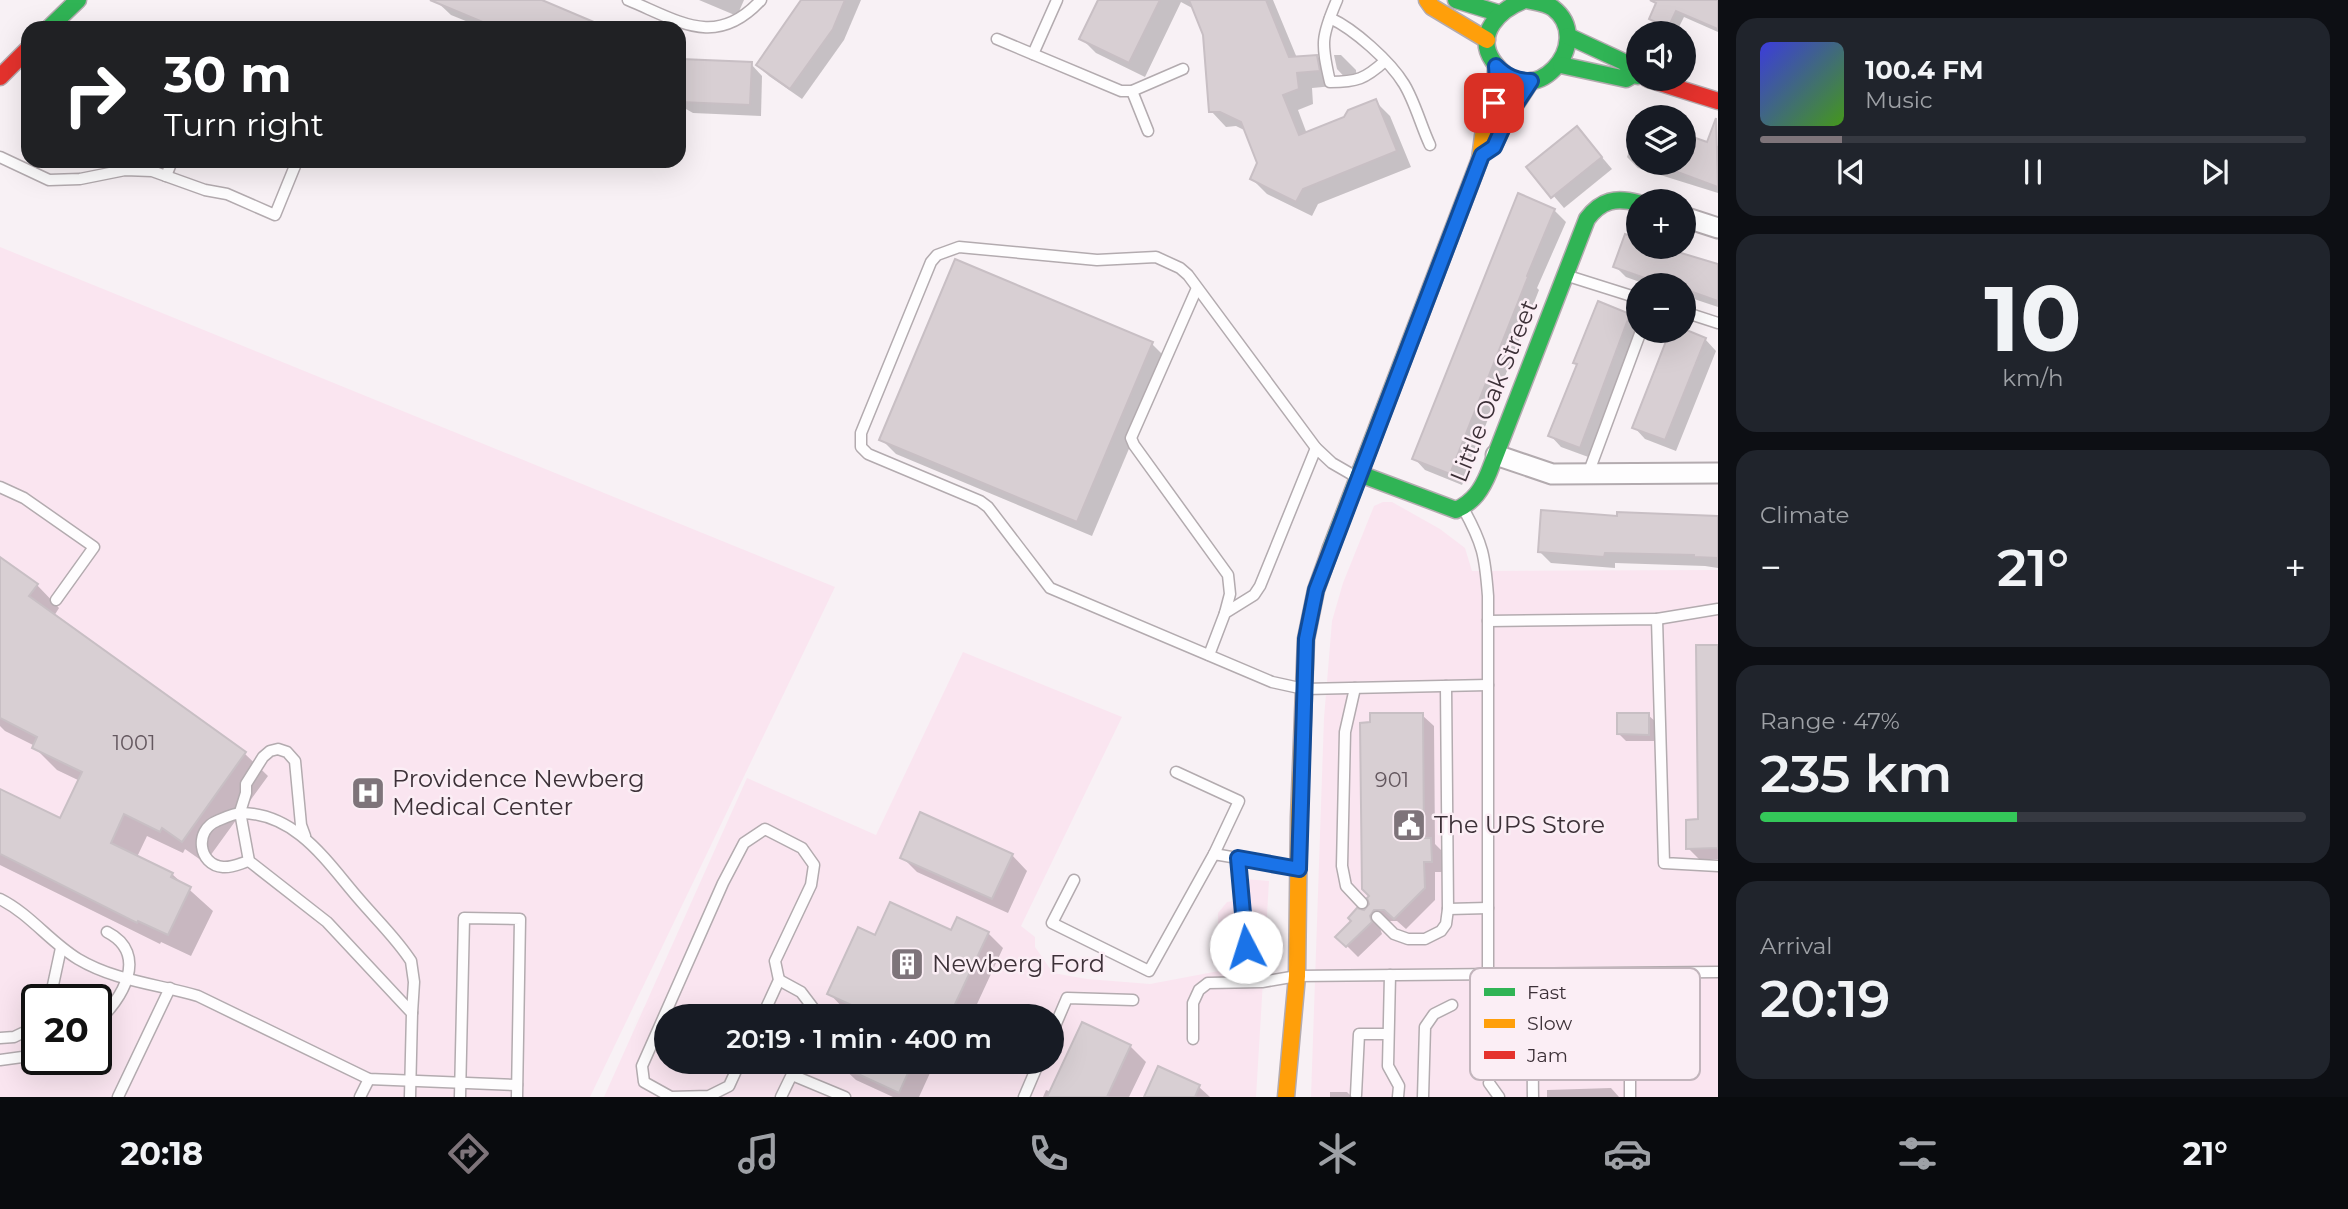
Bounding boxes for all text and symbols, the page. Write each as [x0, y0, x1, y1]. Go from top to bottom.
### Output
map controls [1626, 21, 1696, 343]
button: sound [1626, 21, 1696, 91]
text: 30 m [164, 45, 292, 104]
icon: right [49, 49, 140, 140]
text: 100.4 FM [1865, 54, 1984, 86]
pin [1464, 73, 1524, 133]
icon: arrive [1475, 84, 1513, 122]
text: Music [1865, 86, 1933, 114]
text: Turn right [164, 105, 324, 144]
button: layers [1626, 105, 1696, 175]
icon: previous [1832, 153, 1870, 191]
icon: pause [2014, 153, 2052, 191]
icon: next [2196, 153, 2234, 191]
button: + [1626, 189, 1696, 259]
text: 10 [1984, 263, 2082, 374]
button: − [1626, 273, 1696, 343]
street label: Little Oak Street [1444, 295, 1543, 486]
text: km/h [2002, 364, 2064, 392]
text: Climate [1760, 501, 1849, 529]
text: 21° [1997, 536, 2069, 599]
text: − [1760, 544, 1782, 591]
text: + [2284, 544, 2306, 591]
text: Range · 47% [1760, 707, 1900, 735]
house number: 1001 [113, 730, 155, 755]
text: 235 km [1760, 742, 1952, 805]
place label: Providence Newberg Medical Center [392, 764, 645, 821]
house number: 901 [1375, 767, 1409, 792]
hospital icon: Providence Newberg Medical Center [349, 774, 387, 812]
public building icon: The UPS Store [1390, 806, 1428, 844]
place label: The UPS Store [1434, 810, 1605, 839]
position arrow [1209, 910, 1283, 984]
text: Arrival [1760, 932, 1833, 960]
building icon: Newberg Ford [888, 945, 926, 983]
place label: Newberg Ford [932, 949, 1105, 978]
text: 20:19 [1760, 967, 1890, 1030]
legend [1470, 968, 1700, 1080]
text: Fast [1527, 981, 1567, 1004]
speed limit sign: 20 [21, 984, 112, 1075]
text: Slow [1527, 1012, 1572, 1035]
text: 20:19 · 1 min · 400 m [726, 1023, 992, 1055]
text: Jam [1526, 1044, 1568, 1067]
icon: directions [444, 1129, 493, 1178]
icon: music [734, 1129, 783, 1178]
icon: phone [1024, 1129, 1073, 1178]
icon: climate [1313, 1129, 1362, 1178]
icon: car [1603, 1129, 1652, 1178]
icon: filters [1893, 1129, 1942, 1178]
text: 20:18 [120, 1134, 203, 1173]
text: 21° [2183, 1134, 2228, 1173]

